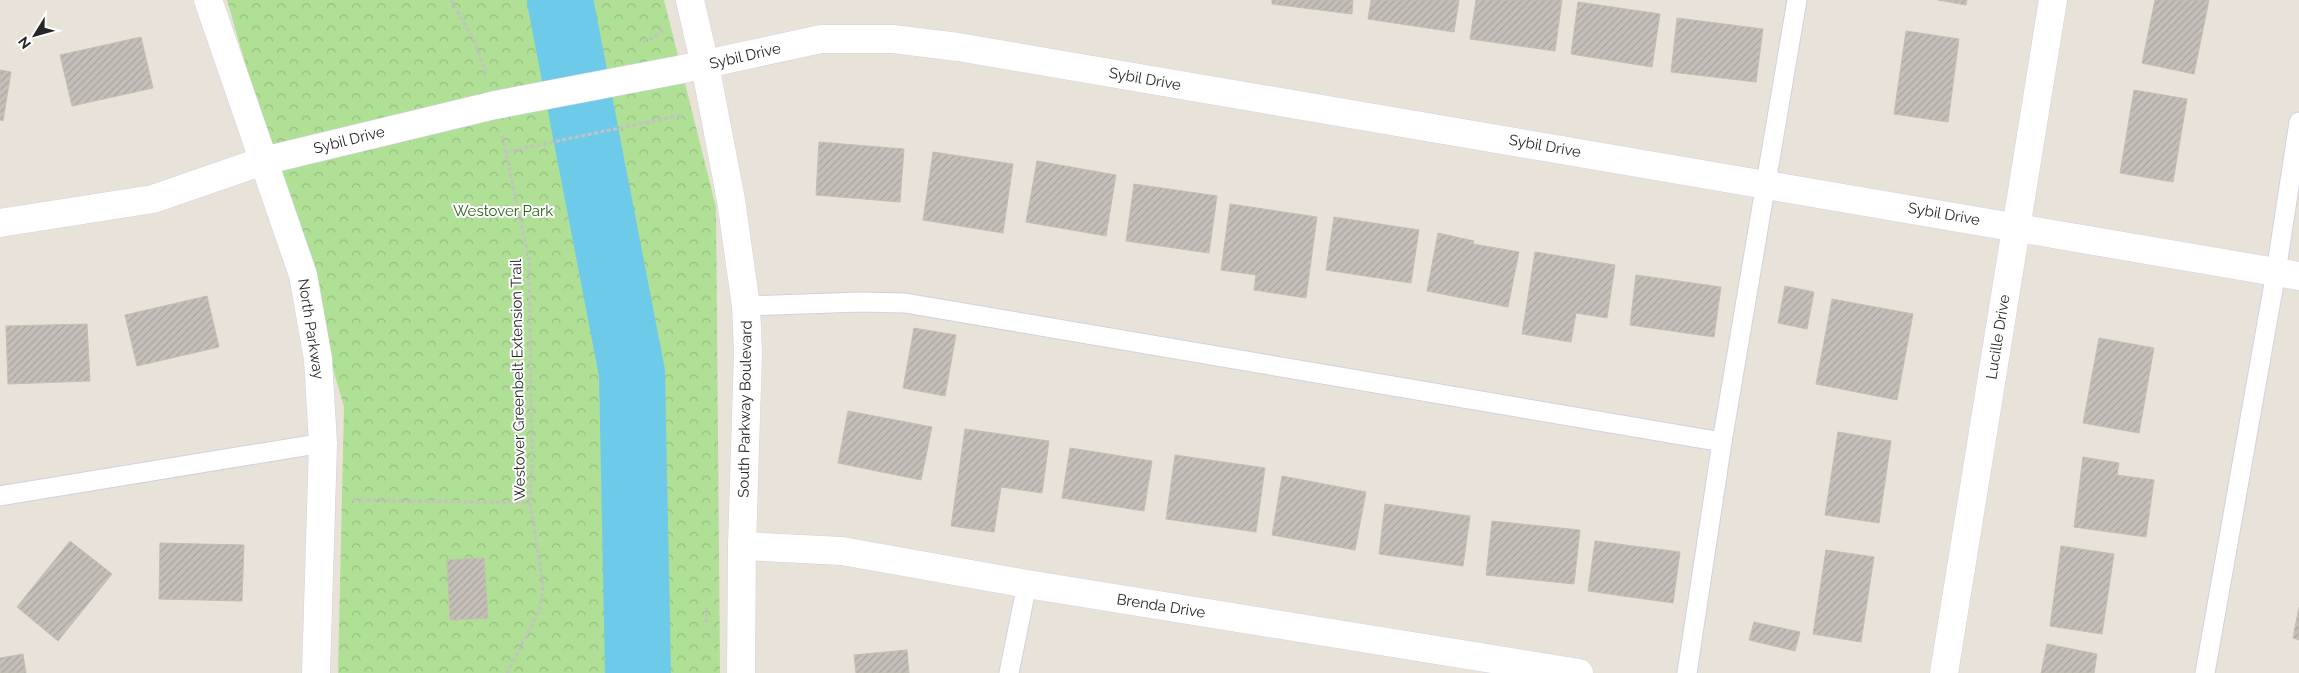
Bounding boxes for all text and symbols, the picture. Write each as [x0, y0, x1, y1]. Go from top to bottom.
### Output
north arrow [10, 10, 60, 60]
text: N [15, 34, 34, 52]
street label: Sybil Drive [708, 39, 783, 73]
street label: Sybil Drive [1108, 64, 1183, 94]
street label: Sybil Drive [312, 122, 387, 158]
street label: Sybil Drive [1508, 131, 1583, 161]
street label: Sybil Drive [1907, 199, 1982, 229]
park label: Westover Park [453, 202, 553, 220]
street label: Westover Greenbelt Extension Trail [507, 258, 529, 501]
street label: North Parkway [294, 277, 328, 381]
street label: Lucille Drive [1982, 293, 2014, 381]
street label: South Parkway Boulevard [734, 320, 756, 498]
street label: Brenda Drive [1115, 590, 1207, 622]

